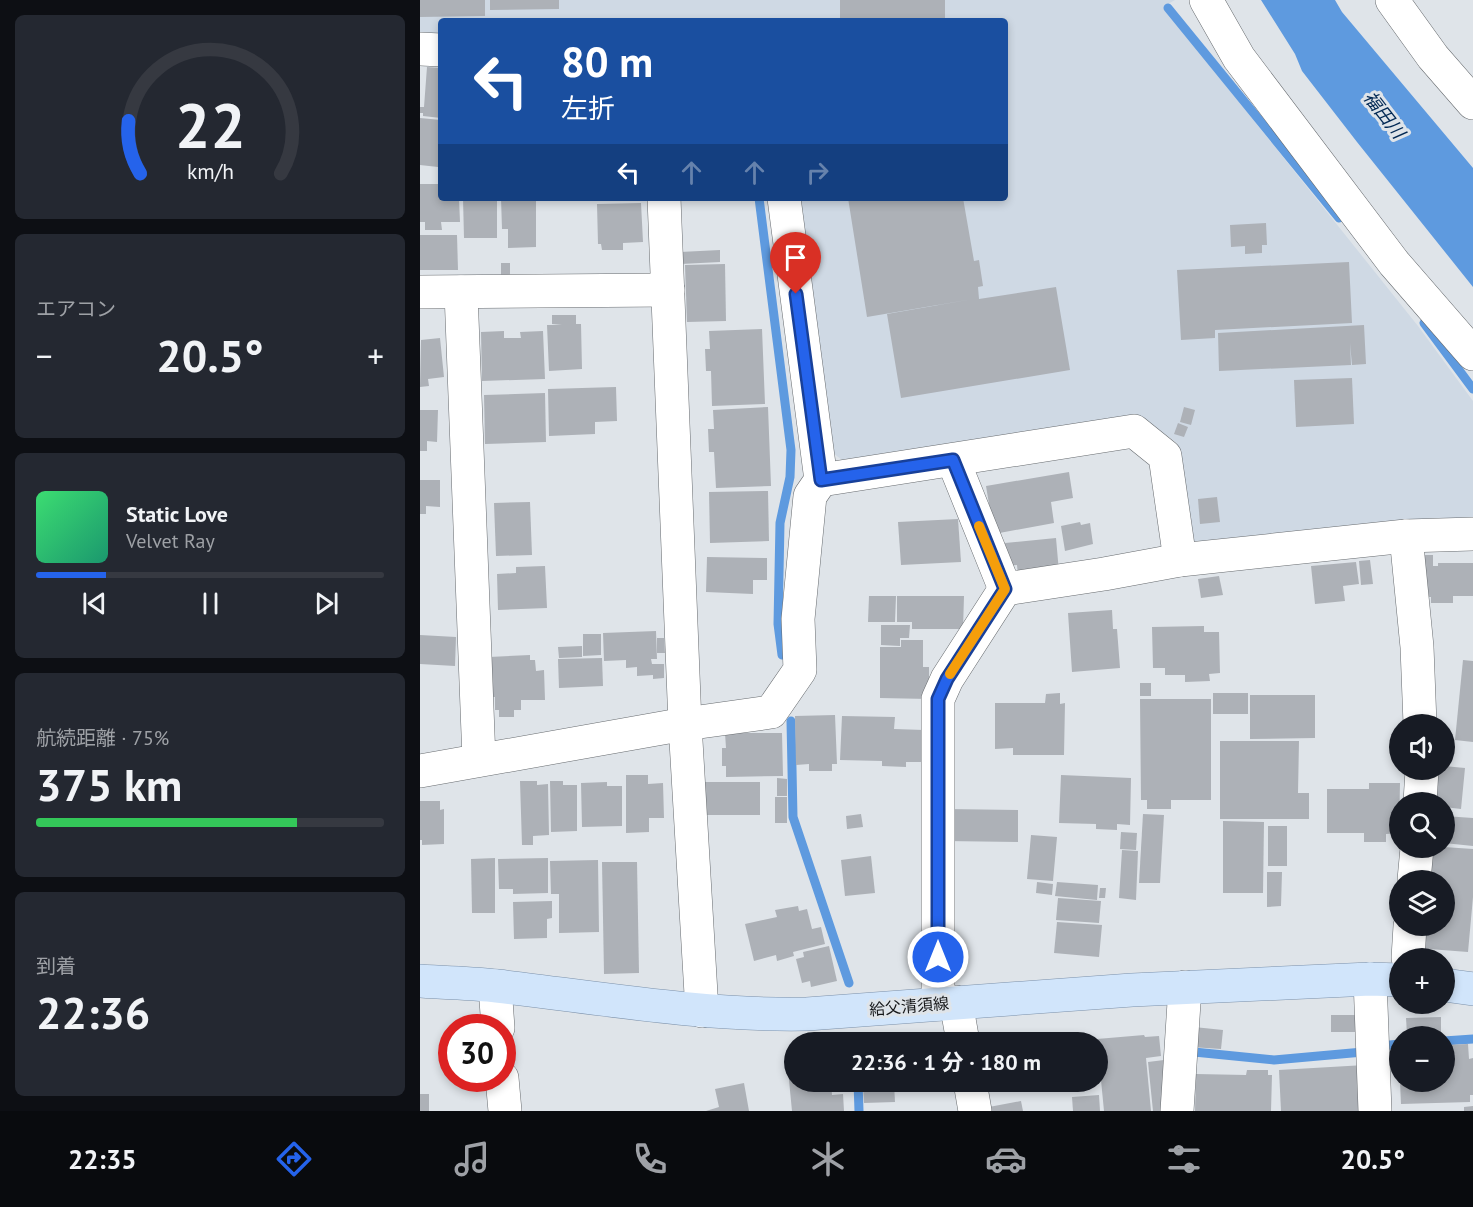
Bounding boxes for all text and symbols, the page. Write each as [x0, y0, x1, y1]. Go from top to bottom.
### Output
text: 80 m [561, 34, 653, 89]
icon: left [462, 42, 540, 120]
text: 22 [175, 84, 245, 165]
water label: 福田川 [1359, 86, 1411, 145]
text: 左折 [561, 91, 615, 125]
icon: left [612, 156, 645, 189]
icon: ahead [675, 156, 708, 189]
icon: ahead [738, 156, 771, 189]
icon: right [801, 156, 834, 189]
text: km/h [186, 157, 233, 185]
pin [770, 232, 821, 294]
icon: arrive [779, 241, 812, 274]
text: エアコン [36, 296, 116, 322]
text: 20.5° [156, 326, 264, 384]
text: − [36, 334, 53, 377]
text: + [367, 334, 384, 377]
text: Static Love [126, 500, 228, 528]
text: Velvet Ray [126, 528, 215, 554]
icon: previous [78, 587, 111, 620]
icon: pause [194, 587, 227, 620]
icon: next [310, 587, 343, 620]
map controls [1389, 714, 1455, 1092]
button: sound [1389, 714, 1455, 780]
text: 航続距離 · 75% [36, 725, 169, 751]
text: 375 km [36, 755, 182, 813]
button: search [1389, 792, 1455, 858]
button: layers [1389, 870, 1455, 936]
position arrow [906, 925, 970, 989]
button: + [1389, 948, 1455, 1014]
text: 到着 [36, 953, 76, 979]
text: 22:36 [36, 983, 150, 1041]
street label: 給父清須線 [868, 993, 950, 1019]
speed limit sign: 30 [438, 1014, 516, 1092]
button: − [1389, 1026, 1455, 1092]
text: 22:36 · 1 分 · 180 m [851, 1048, 1041, 1076]
icon: directions [273, 1138, 315, 1180]
icon: music [451, 1138, 493, 1180]
icon: phone [629, 1138, 671, 1180]
icon: climate [807, 1138, 849, 1180]
icon: car [985, 1138, 1027, 1180]
icon: filters [1163, 1138, 1205, 1180]
text: 22:35 [68, 1142, 137, 1176]
text: 20.5° [1341, 1142, 1405, 1176]

